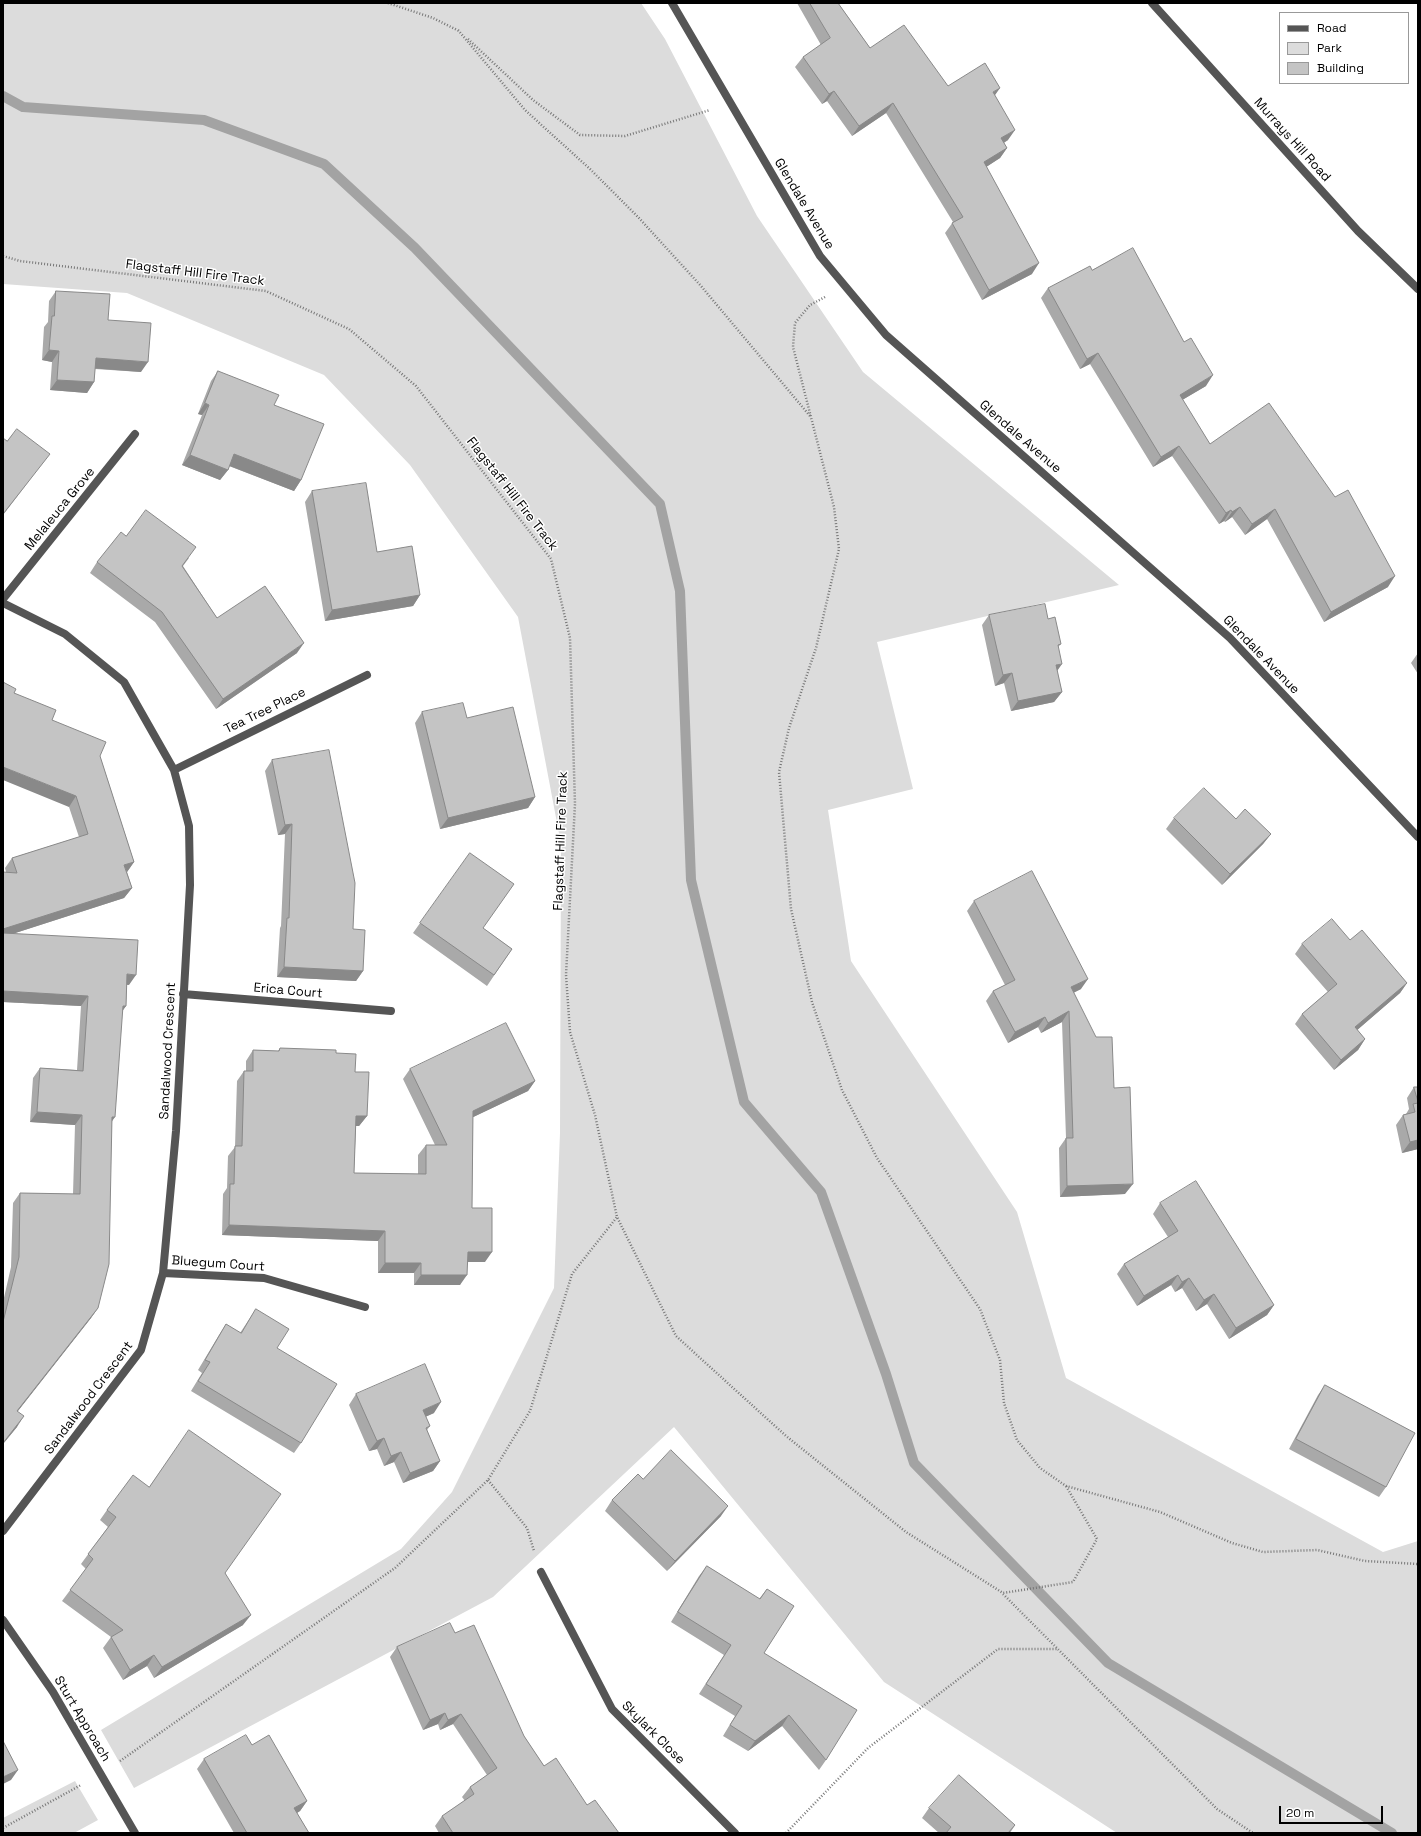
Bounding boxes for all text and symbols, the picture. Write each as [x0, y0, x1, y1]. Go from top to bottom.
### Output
legend [1279, 12, 1409, 84]
text: Road [1317, 20, 1346, 36]
text: Park [1317, 40, 1342, 56]
text: Building [1317, 60, 1364, 76]
street label: Murrays Hill Road [1250, 95, 1334, 185]
street label: Glendale Avenue [771, 156, 837, 252]
street label: Flagstaff Hill Fire Track [125, 257, 265, 289]
street label: Glendale Avenue [976, 397, 1064, 477]
street label: Flagstaff Hill Fire Track [463, 434, 561, 554]
street label: Melaleuca Grove [22, 464, 98, 554]
street label: Glendale Avenue [1219, 612, 1303, 698]
street label: Tea Tree Place [222, 685, 308, 737]
street label: Flagstaff Hill Fire Track [551, 771, 571, 911]
street label: Erica Court [253, 980, 323, 1002]
street label: Sandalwood Crescent [157, 982, 179, 1120]
street label: Bluegum Court [171, 1253, 265, 1275]
street label: Sandalwood Crescent [41, 1338, 137, 1458]
street label: Sturt Approach [50, 1673, 114, 1765]
street label: Skylark Close [618, 1698, 688, 1768]
scale bar [1281, 1798, 1385, 1824]
text: 20 m [1286, 1805, 1314, 1821]

